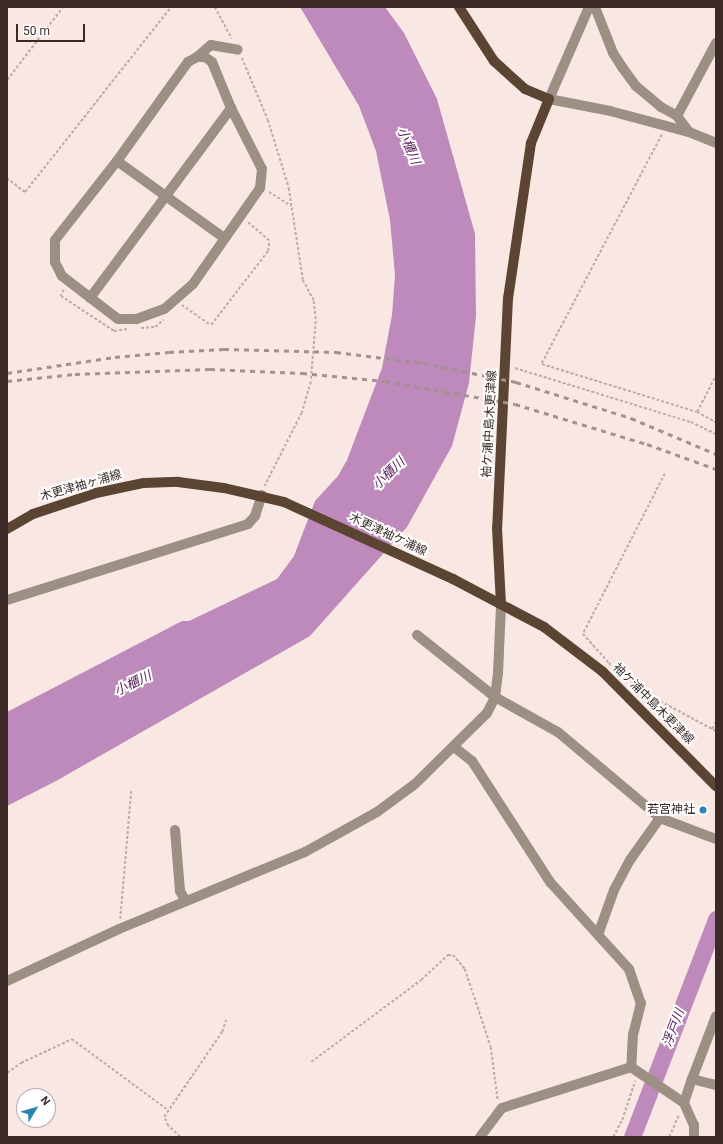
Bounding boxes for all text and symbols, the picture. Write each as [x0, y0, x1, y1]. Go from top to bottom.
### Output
scale bar [18, 16, 87, 42]
text: 50 m [23, 24, 50, 38]
water label: 小櫃川 [393, 125, 423, 167]
street label: 袖ケ浦中島木更津線 [480, 370, 500, 478]
water label: 小櫃川 [370, 455, 408, 493]
street label: 木更津袖ヶ浦線 [39, 468, 123, 504]
street label: 木更津袖ケ浦線 [347, 511, 429, 559]
street label: 袖ケ浦中島木更津線 [610, 661, 696, 747]
water label: 小櫃川 [112, 668, 154, 700]
place label: 若宮神社 [647, 803, 695, 817]
marker: 若宮神社 [698, 805, 708, 815]
water label: 浮戸川 [660, 1007, 688, 1049]
north arrow [16, 1088, 56, 1128]
text: N [38, 1094, 53, 1108]

